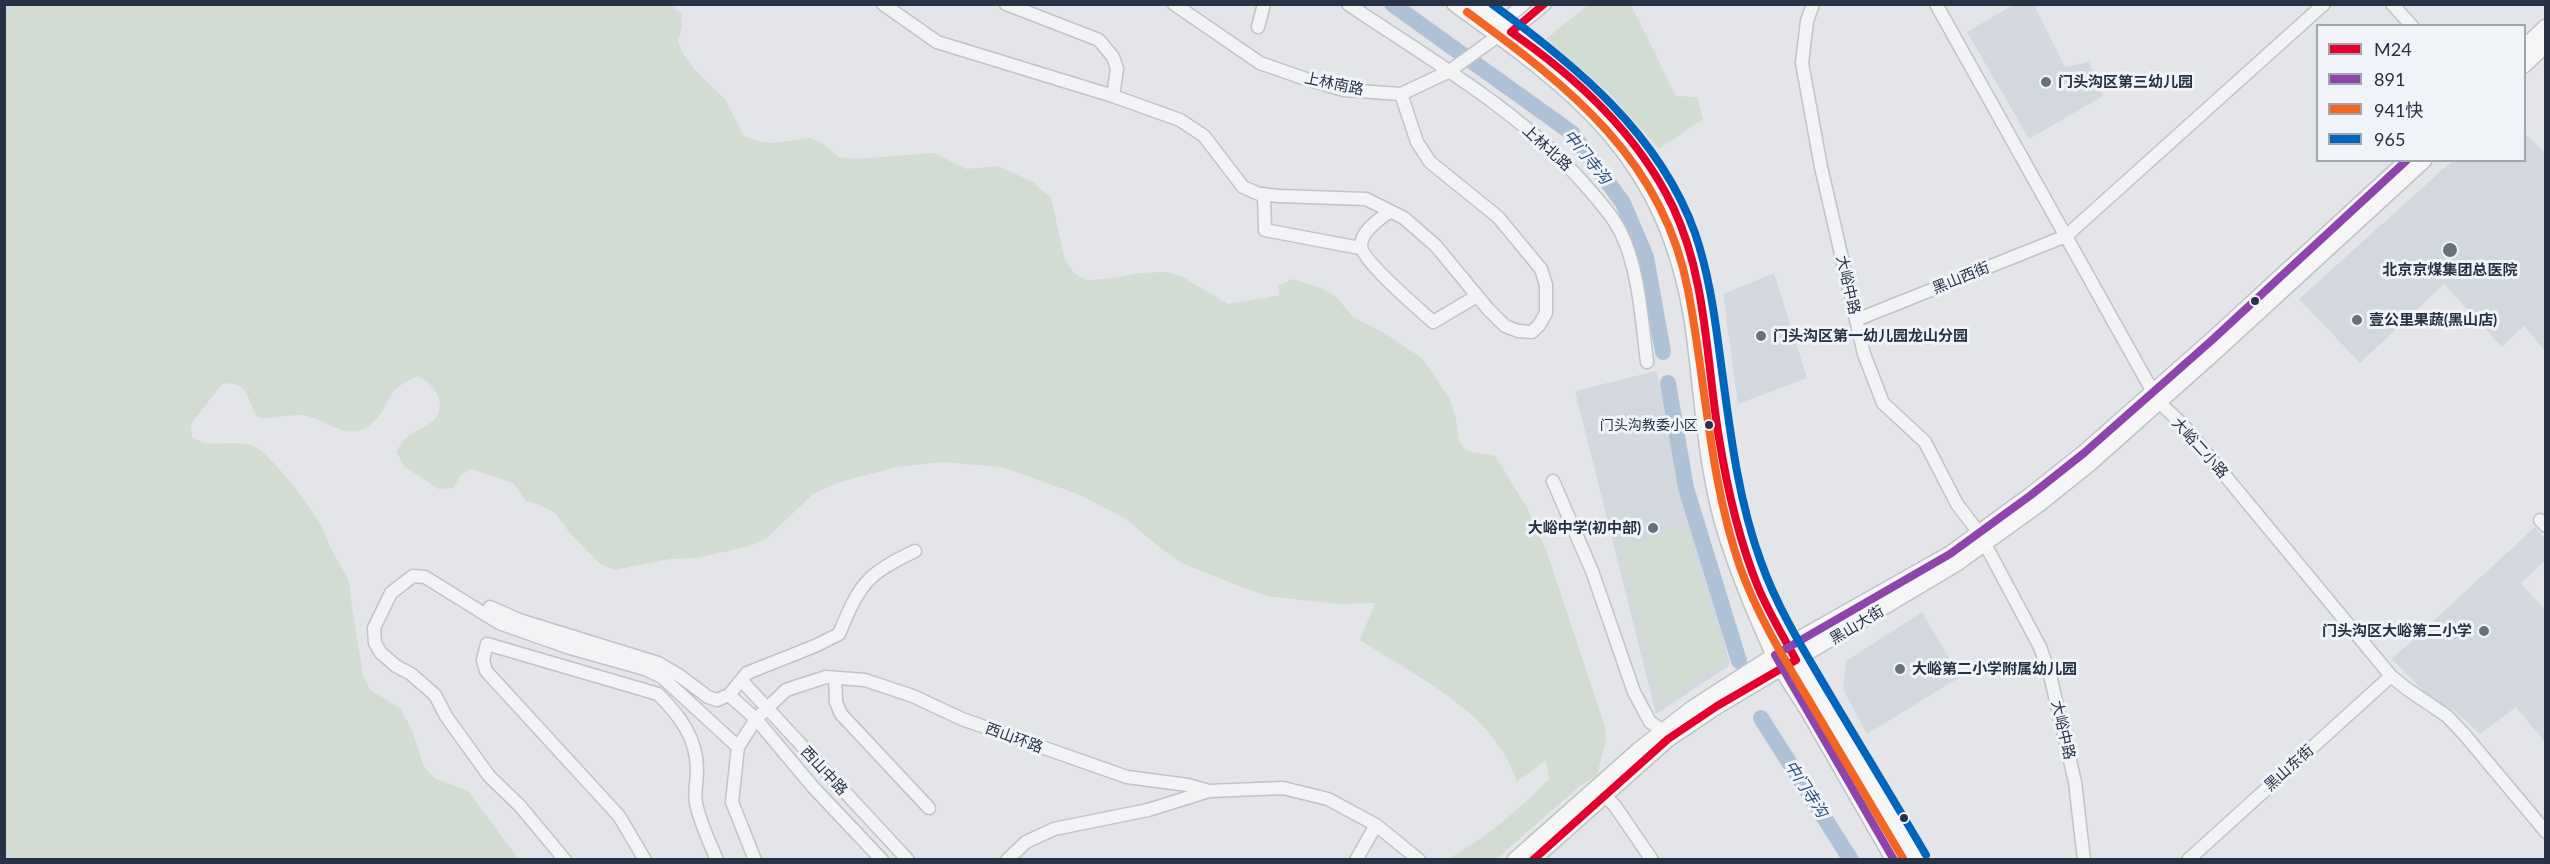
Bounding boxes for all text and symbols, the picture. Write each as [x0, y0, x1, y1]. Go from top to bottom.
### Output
legend [2316, 24, 2526, 162]
text: M24 [2374, 38, 2412, 60]
text: 891 [2374, 68, 2405, 90]
street label: 上林南路 [1303, 69, 1365, 99]
place label: 门头沟区第三幼儿园 [2058, 73, 2193, 91]
marker: 门头沟区第三幼儿园 [2039, 75, 2053, 89]
text: 941快 [2374, 99, 2423, 121]
street label: 上林北路 [1519, 121, 1575, 175]
water label: 中门寺沟 [1559, 126, 1615, 188]
text: 965 [2374, 128, 2405, 150]
marker: 北京京煤集团总医院 [2441, 241, 2459, 259]
street label: 大峪中路 [1832, 254, 1864, 316]
street label: 黑山西街 [1930, 258, 1992, 298]
place label: 北京京煤集团总医院 [2383, 261, 2517, 279]
unlabelled marker [2249, 295, 2261, 307]
place label: 壹公里果蔬(黑山店) [2369, 311, 2497, 329]
marker: 壹公里果蔬(黑山店) [2350, 313, 2364, 327]
place label: 门头沟区第一幼儿园龙山分园 [1773, 327, 1968, 345]
marker: 门头沟区第一幼儿园龙山分园 [1754, 329, 1768, 343]
street label: 大峪二小路 [2168, 414, 2232, 482]
place label: 门头沟教委小区 [1600, 417, 1698, 433]
marker: 门头沟教委小区 [1703, 419, 1715, 431]
place label: 大峪中学(初中部) [1528, 519, 1641, 537]
marker: 大峪中学(初中部) [1646, 521, 1660, 535]
street label: 黑山大街 [1827, 602, 1887, 648]
place label: 门头沟区大峪第二小学 [2322, 622, 2472, 640]
marker: 门头沟区大峪第二小学 [2477, 624, 2491, 638]
place label: 大峪第二小学附属幼儿园 [1912, 660, 2077, 678]
marker: 大峪第二小学附属幼儿园 [1893, 662, 1907, 676]
street label: 大峪中路 [2047, 699, 2079, 761]
street label: 西山环路 [983, 719, 1045, 757]
street label: 黑山东街 [2261, 741, 2317, 795]
street label: 西山中路 [797, 743, 851, 799]
water label: 中门寺沟 [1781, 757, 1831, 821]
unlabelled marker [1898, 812, 1910, 824]

